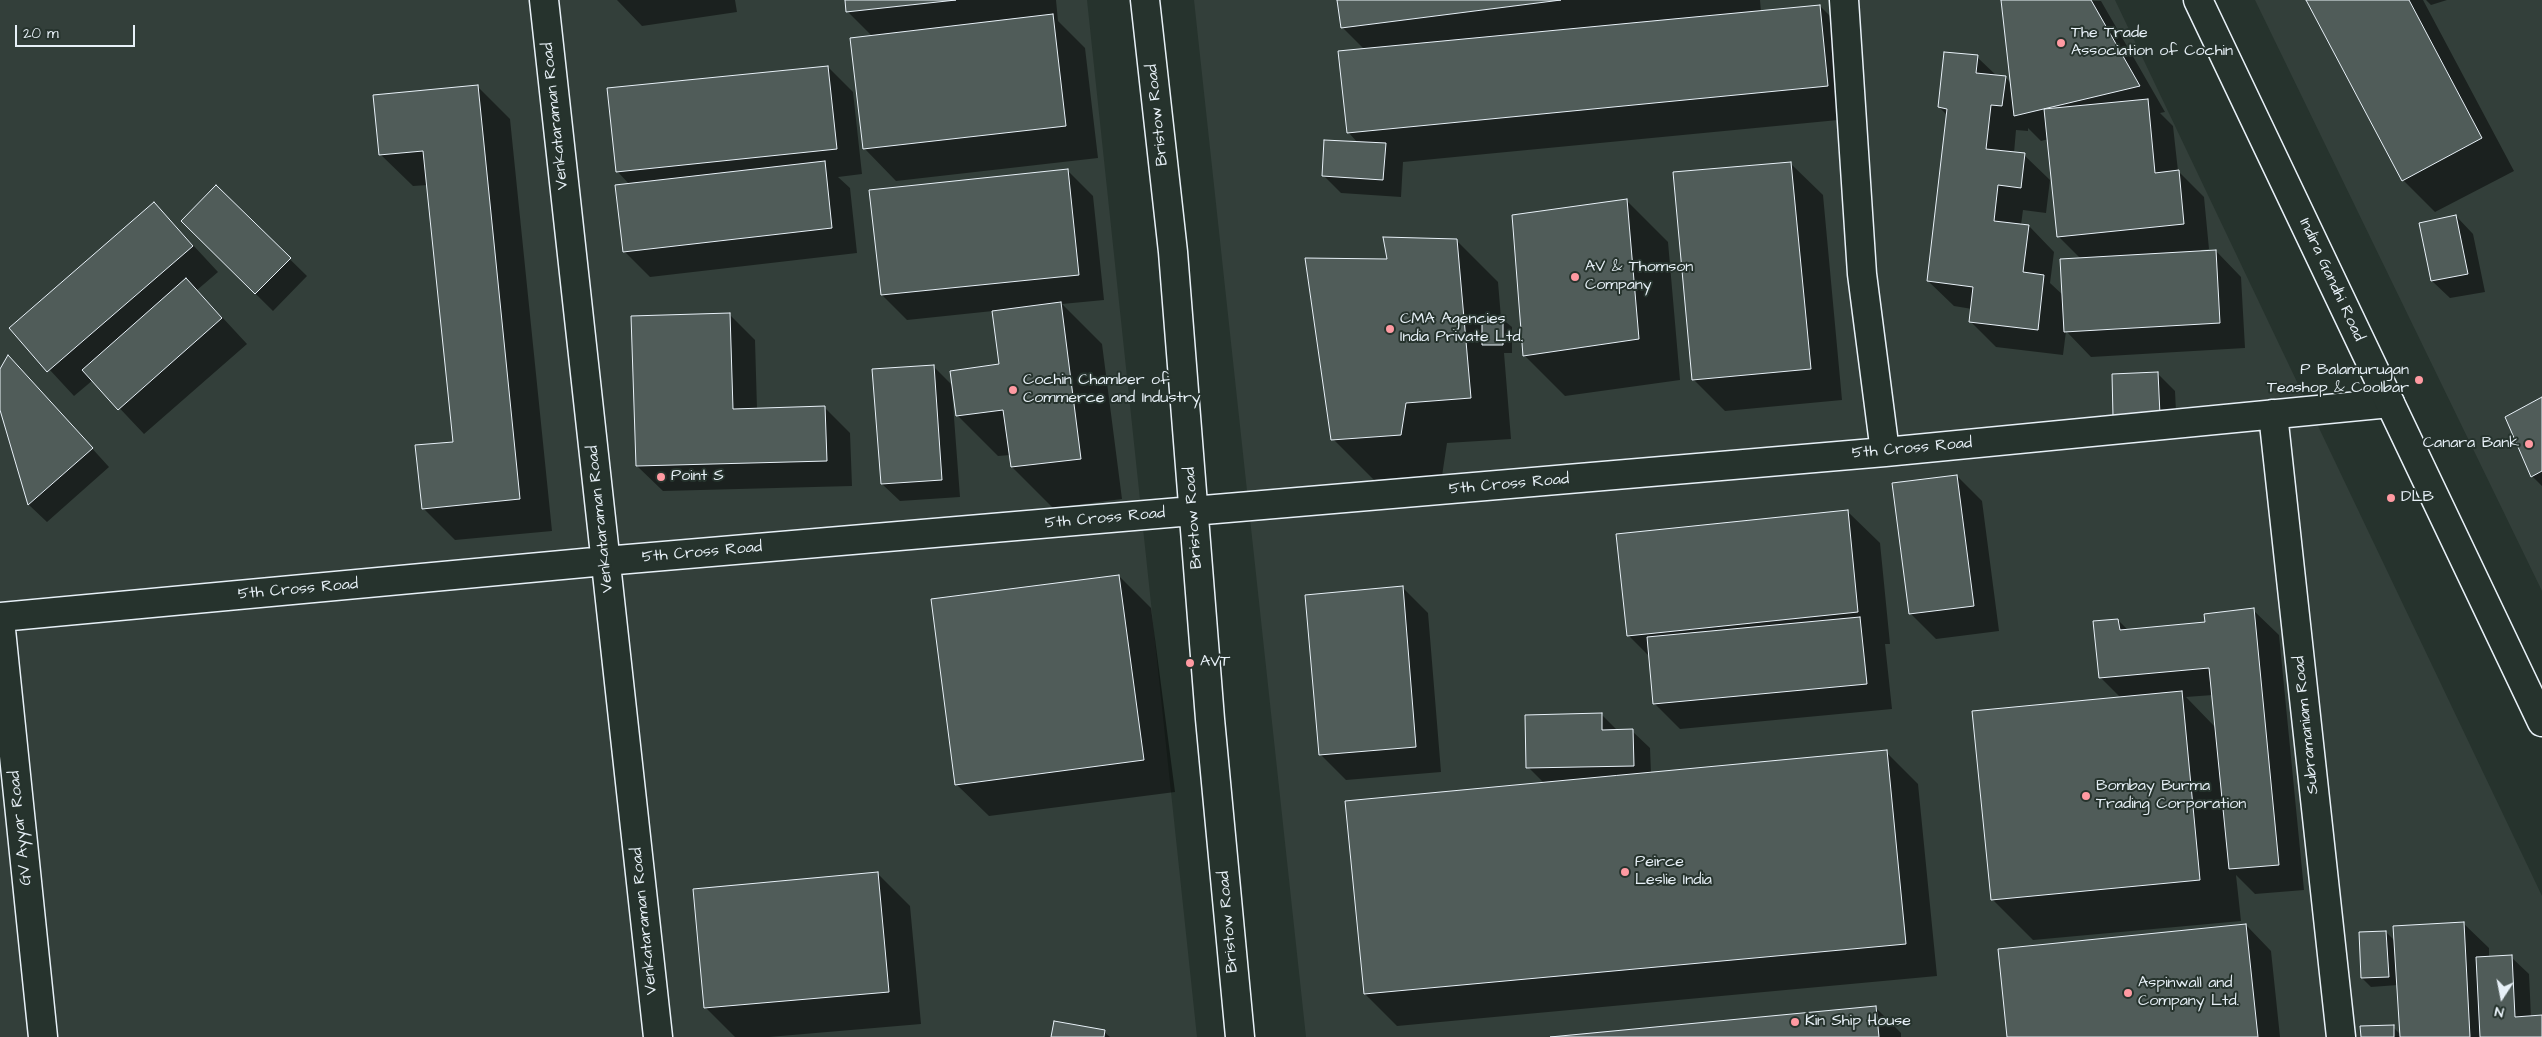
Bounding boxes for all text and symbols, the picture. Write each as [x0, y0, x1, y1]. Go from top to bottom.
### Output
scale bar [18, 15, 138, 47]
text: 20 m [23, 23, 59, 44]
place label: The Trade Association of Cochin [2071, 24, 2233, 62]
marker: The Trade Association of Cochin [2055, 37, 2067, 49]
street label: Venkataraman Road [539, 41, 573, 191]
street label: Bristow Road [1143, 63, 1173, 167]
street label: Indira Gandhi Road [2294, 216, 2368, 344]
place label: AV & Thomson Company [1585, 258, 1693, 296]
marker: AV & Thomson Company [1569, 271, 1581, 283]
place label: CMA Agencies India Private Ltd. [1400, 310, 1523, 348]
marker: CMA Agencies India Private Ltd. [1384, 323, 1396, 335]
place label: P Balamurugan Teashop & Coolbar [2267, 361, 2409, 399]
place label: Cochin Chamber of Commerce and Industry [1023, 371, 1201, 409]
marker: P Balamurugan Teashop & Coolbar [2413, 374, 2425, 386]
marker: Cochin Chamber of Commerce and Industry [1007, 384, 1019, 396]
street label: 5th Cross Road [1851, 434, 1973, 464]
place label: Canara Bank [2423, 434, 2519, 454]
marker: Canara Bank [2523, 438, 2535, 450]
street label: Venkataraman Road [584, 444, 618, 594]
street label: Bristow Road [1181, 466, 1207, 570]
place label: Point S [671, 467, 724, 487]
street label: 5th Cross Road [1448, 470, 1570, 500]
marker: Point S [655, 471, 667, 483]
place label: DLB [2401, 488, 2434, 508]
marker: DLB [2385, 492, 2397, 504]
street label: 5th Cross Road [1044, 504, 1166, 534]
street label: 5th Cross Road [641, 538, 763, 568]
street label: 5th Cross Road [237, 575, 359, 605]
place label: AVT [1200, 653, 1230, 673]
street label: Subramaniam Road [2290, 655, 2324, 795]
marker: AVT [1184, 657, 1196, 669]
street label: GV Ayyar Road [5, 770, 37, 886]
place label: Bombay Burma Trading Corporation [2096, 777, 2246, 815]
marker: Bombay Burma Trading Corporation [2080, 790, 2092, 802]
street label: Venkataraman Road [628, 846, 662, 996]
place label: Peirce Leslie India [1635, 853, 1712, 891]
marker: Peirce Leslie India [1619, 866, 1631, 878]
street label: Bristow Road [1215, 870, 1243, 974]
north arrow [2477, 972, 2527, 1022]
place label: Aspinwall and Company Ltd. [2138, 974, 2239, 1012]
marker: Aspinwall and Company Ltd. [2122, 987, 2134, 999]
text: N [2493, 1001, 2505, 1022]
place label: Kin Ship House [1805, 1012, 1911, 1032]
marker: Kin Ship House [1789, 1016, 1801, 1028]

